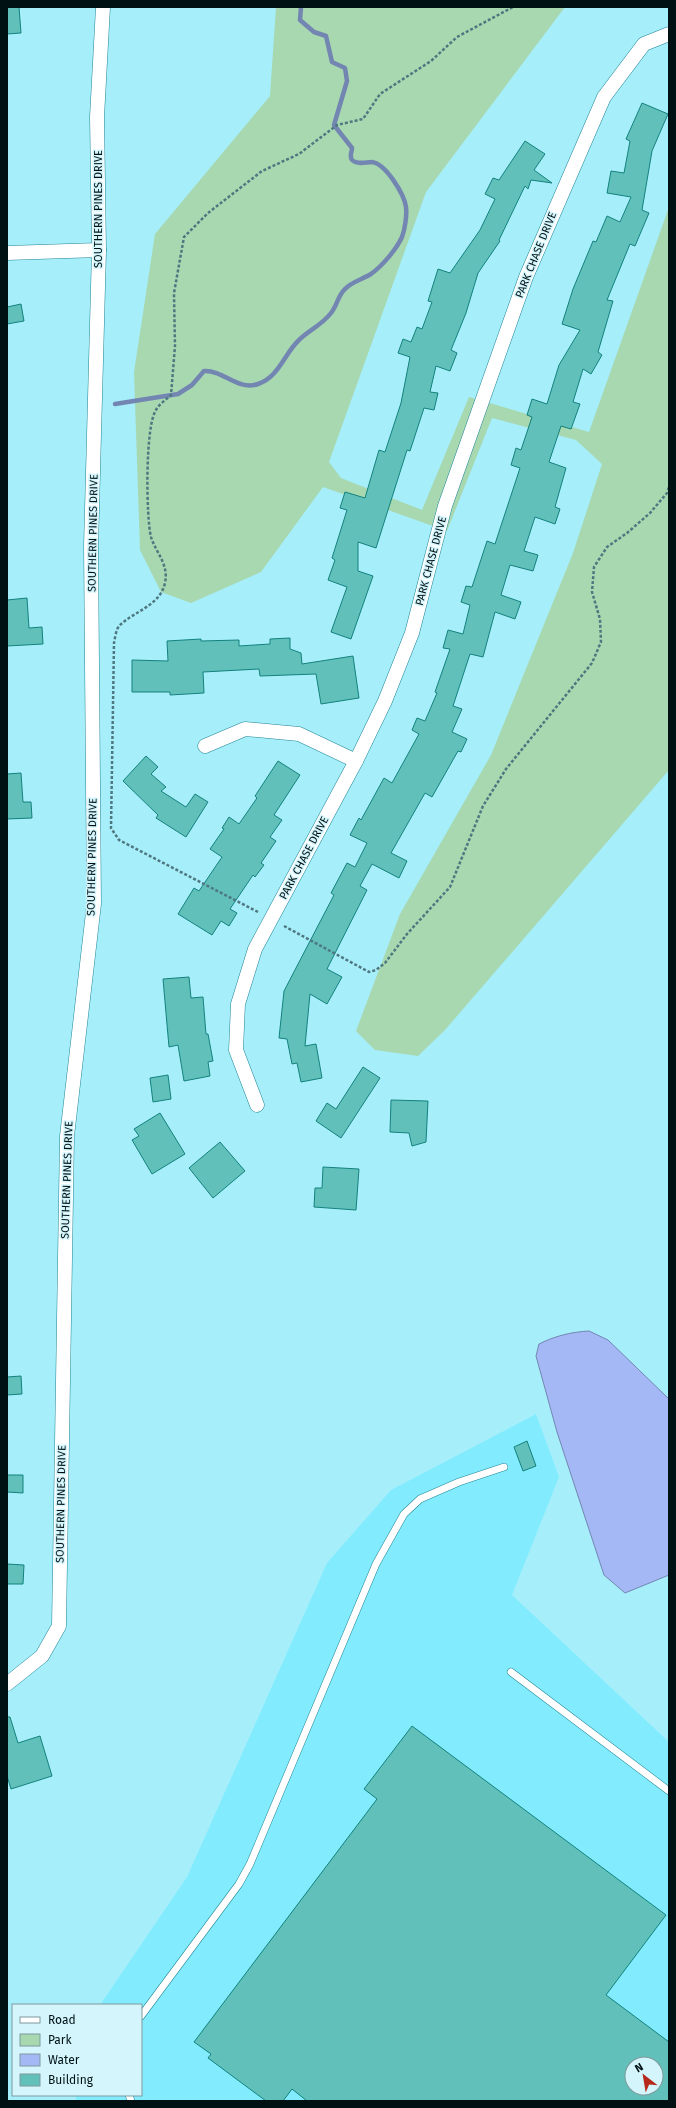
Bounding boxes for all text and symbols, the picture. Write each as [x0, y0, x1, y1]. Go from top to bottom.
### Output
street label: SOUTHERN PINES DRIVE [92, 150, 105, 268]
street label: PARK CHASE DRIVE [513, 210, 559, 300]
street label: SOUTHERN PINES DRIVE [85, 474, 101, 592]
street label: PARK CHASE DRIVE [413, 515, 449, 607]
street label: SOUTHERN PINES DRIVE [84, 798, 100, 916]
street label: PARK CHASE DRIVE [277, 814, 331, 902]
street label: SOUTHERN PINES DRIVE [58, 1121, 76, 1239]
street label: SOUTHERN PINES DRIVE [53, 1445, 69, 1563]
legend [12, 2004, 142, 2096]
text: Road [48, 2013, 76, 2027]
text: Park [48, 2033, 72, 2047]
text: Water [48, 2053, 80, 2067]
north arrow [624, 2056, 664, 2096]
text: N [633, 2060, 646, 2075]
text: Building [48, 2073, 94, 2087]

